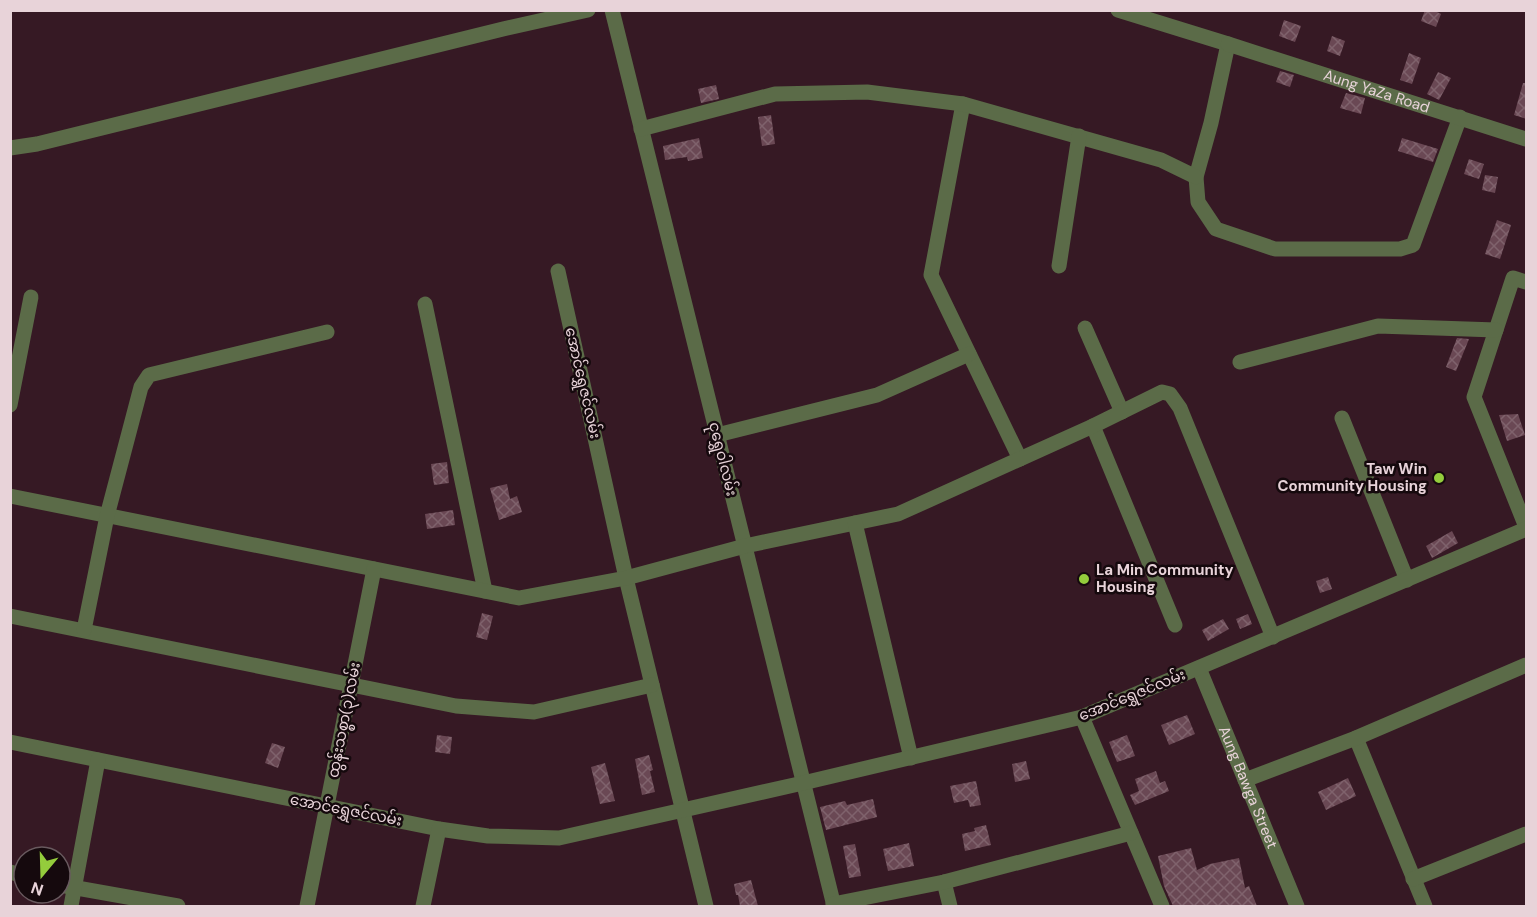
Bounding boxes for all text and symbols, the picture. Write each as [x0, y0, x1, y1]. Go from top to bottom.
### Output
street label: Aung YaZa Road [1321, 65, 1432, 118]
street label: အောင်ရွှေဇင်လမ်း [559, 325, 606, 441]
street label: ငုရွှေဝါလမ်း [702, 420, 742, 499]
place label: Taw Win Community Housing [1277, 459, 1427, 496]
marker: Taw Win Community Housing [1432, 471, 1446, 485]
place label: La Min Community Housing [1096, 560, 1233, 597]
marker: La Min Community Housing [1077, 572, 1091, 586]
street label: ထွန်းသစ္စာ(၃)လမ်း [323, 661, 367, 780]
street label: အောင်ရွှေဇင်လမ်း [1076, 664, 1189, 727]
street label: Aung Bawga Street [1214, 723, 1282, 852]
street label: အောင်ရွှေဇင်လမ်း [288, 789, 404, 833]
north arrow [12, 845, 72, 905]
text: N [28, 877, 46, 901]

